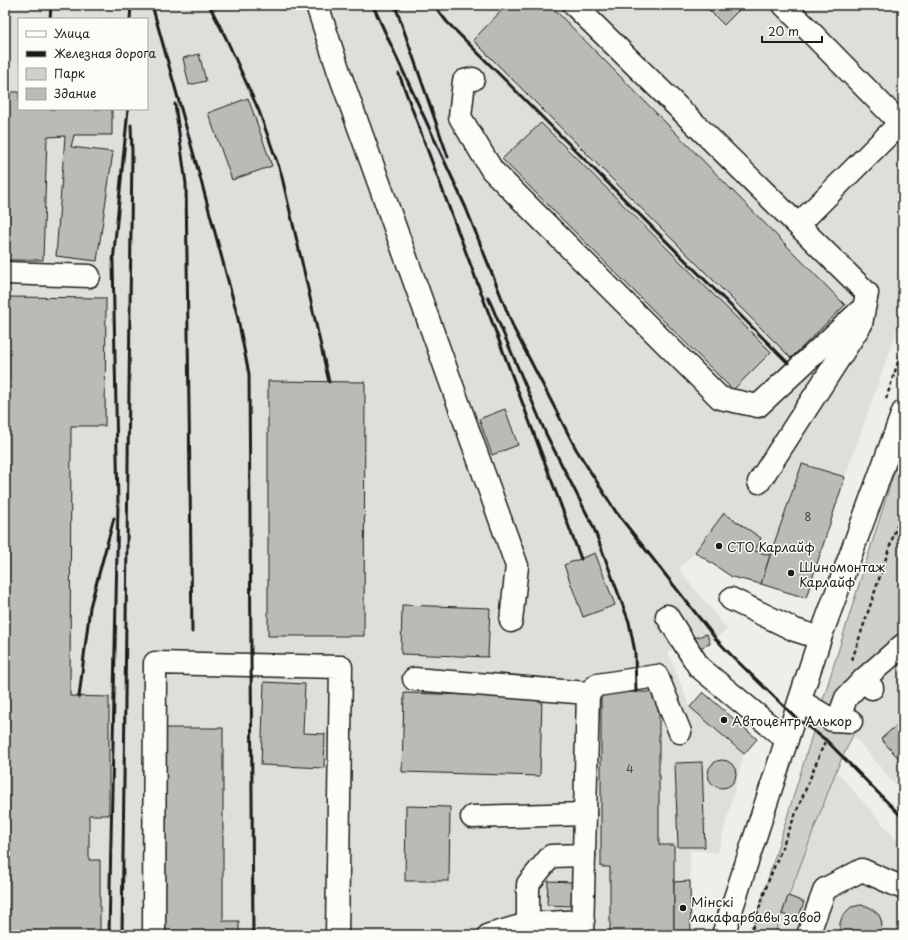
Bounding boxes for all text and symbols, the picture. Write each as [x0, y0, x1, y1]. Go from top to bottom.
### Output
legend [18, 18, 148, 110]
scale bar [762, 18, 822, 44]
text: 20 m [768, 22, 799, 40]
text: Улица [54, 24, 90, 42]
text: Железная дорога [54, 44, 157, 62]
text: Парк [54, 64, 86, 82]
text: Здание [54, 84, 96, 102]
house number: 8 [805, 508, 812, 525]
place label: СТО Карлайф [727, 537, 815, 556]
marker: СТО Карлайф [714, 541, 724, 551]
place label: Шиномонтаж Карлайф [799, 557, 886, 591]
marker: Шиномонтаж Карлайф [786, 568, 796, 578]
place label: Автоцентр Алькор [732, 711, 852, 730]
marker: Автоцентр Алькор [719, 715, 729, 725]
house number: 4 [626, 760, 634, 777]
place label: Мінскі лакафарбавы завод [690, 892, 821, 926]
marker: Мінскі лакафарбавы завод [678, 903, 688, 913]

